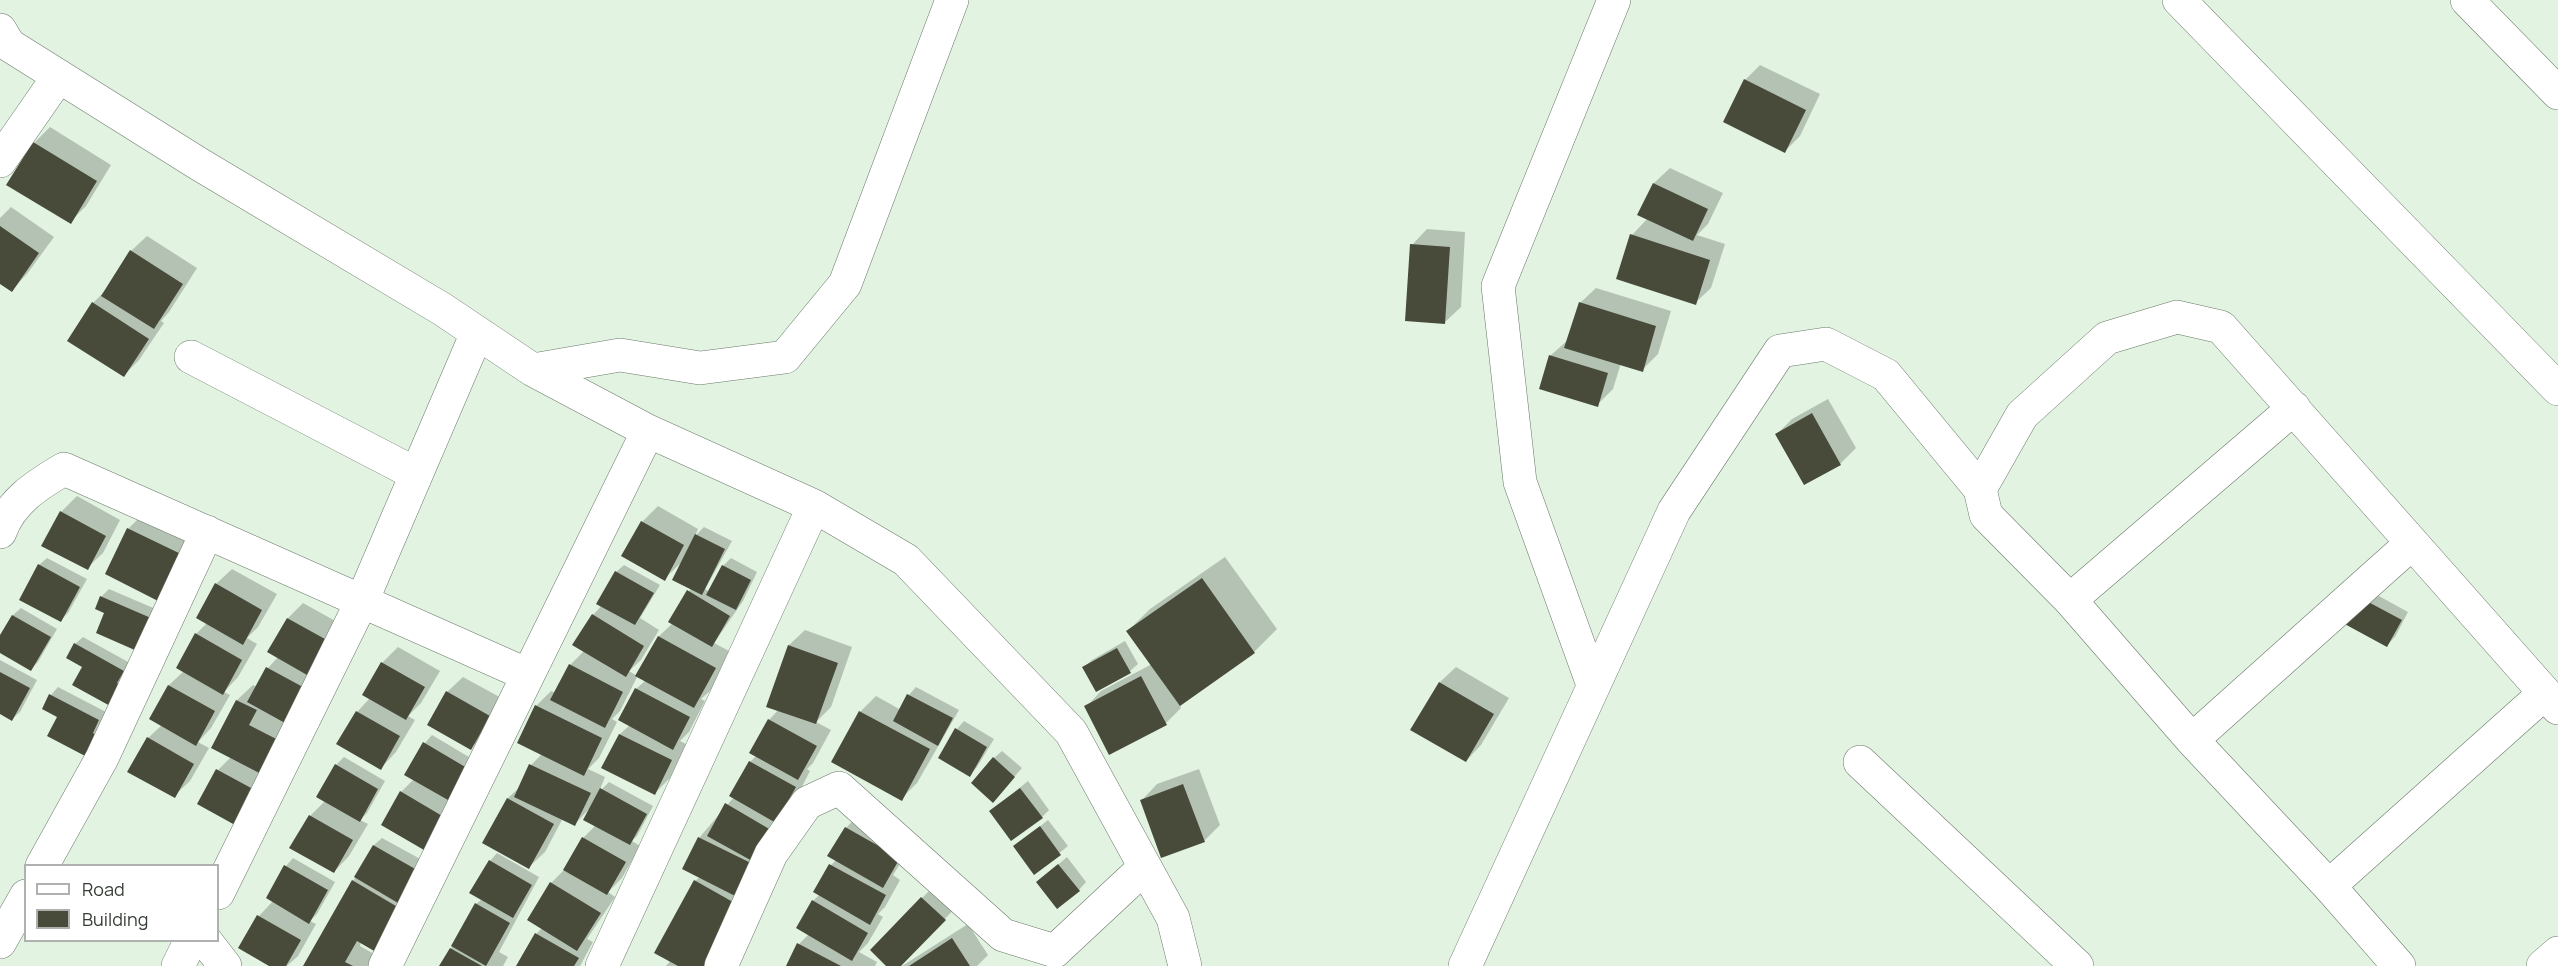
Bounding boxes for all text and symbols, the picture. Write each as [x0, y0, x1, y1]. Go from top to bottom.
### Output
legend [24, 864, 219, 942]
text: Road [82, 877, 125, 901]
text: Building [82, 907, 148, 931]

